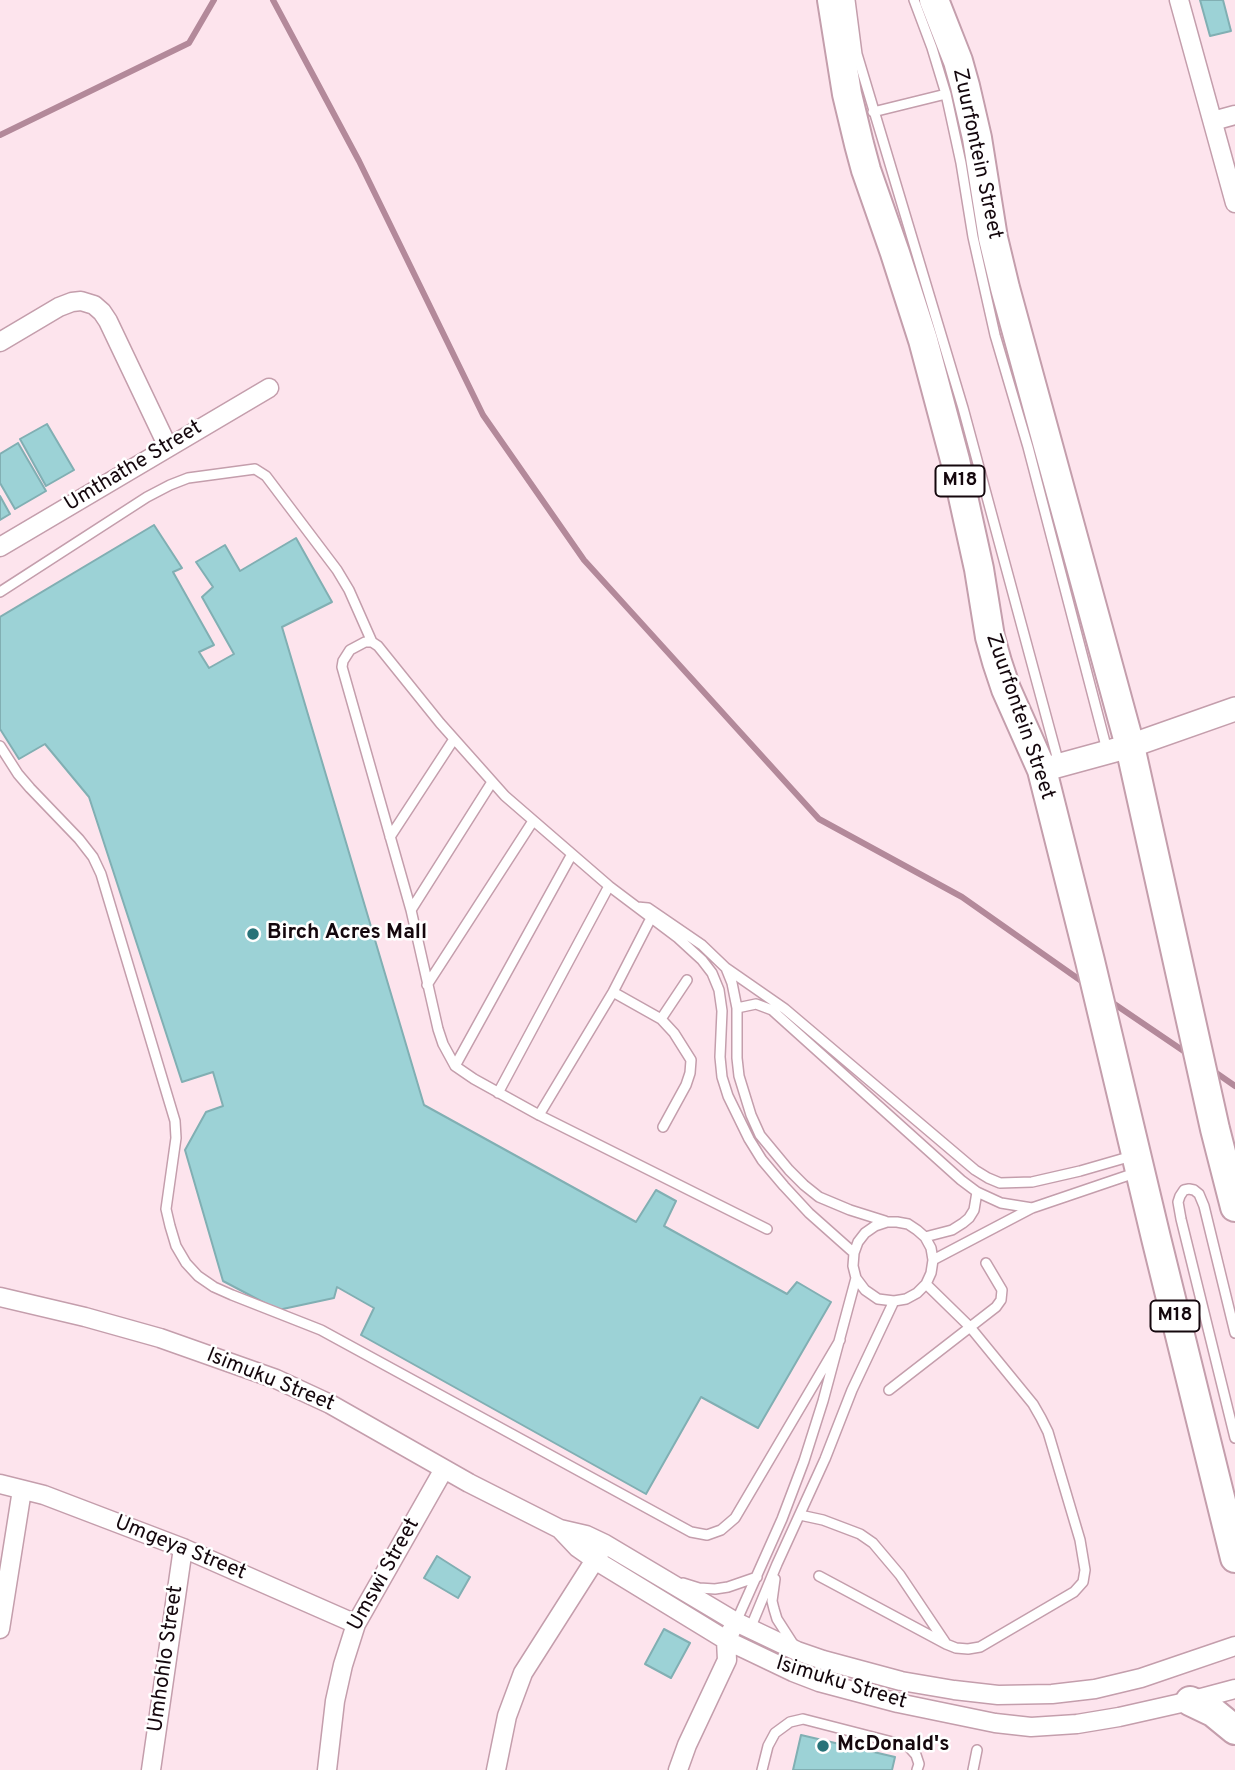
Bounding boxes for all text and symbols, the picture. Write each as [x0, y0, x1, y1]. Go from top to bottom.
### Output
street label: Zuurfontein Street [946, 66, 1006, 242]
street label: Umthathe Street [61, 416, 207, 518]
road number: M18 [936, 466, 984, 496]
street label: Zuurfontein Street [979, 631, 1059, 803]
place label: Birch Acres Mall [267, 921, 427, 947]
marker: Birch Acres Mall [245, 926, 261, 942]
road number: M18 [1150, 1300, 1200, 1332]
street label: Isimuku Street [202, 1344, 338, 1418]
street label: Umgeya Street [111, 1511, 249, 1587]
street label: Umswi Street [344, 1514, 426, 1636]
street label: Umhohlo Street [144, 1584, 190, 1734]
street label: Isimuku Street [772, 1652, 910, 1716]
place label: McDonald's [837, 1733, 950, 1759]
marker: McDonald's [815, 1738, 831, 1754]

